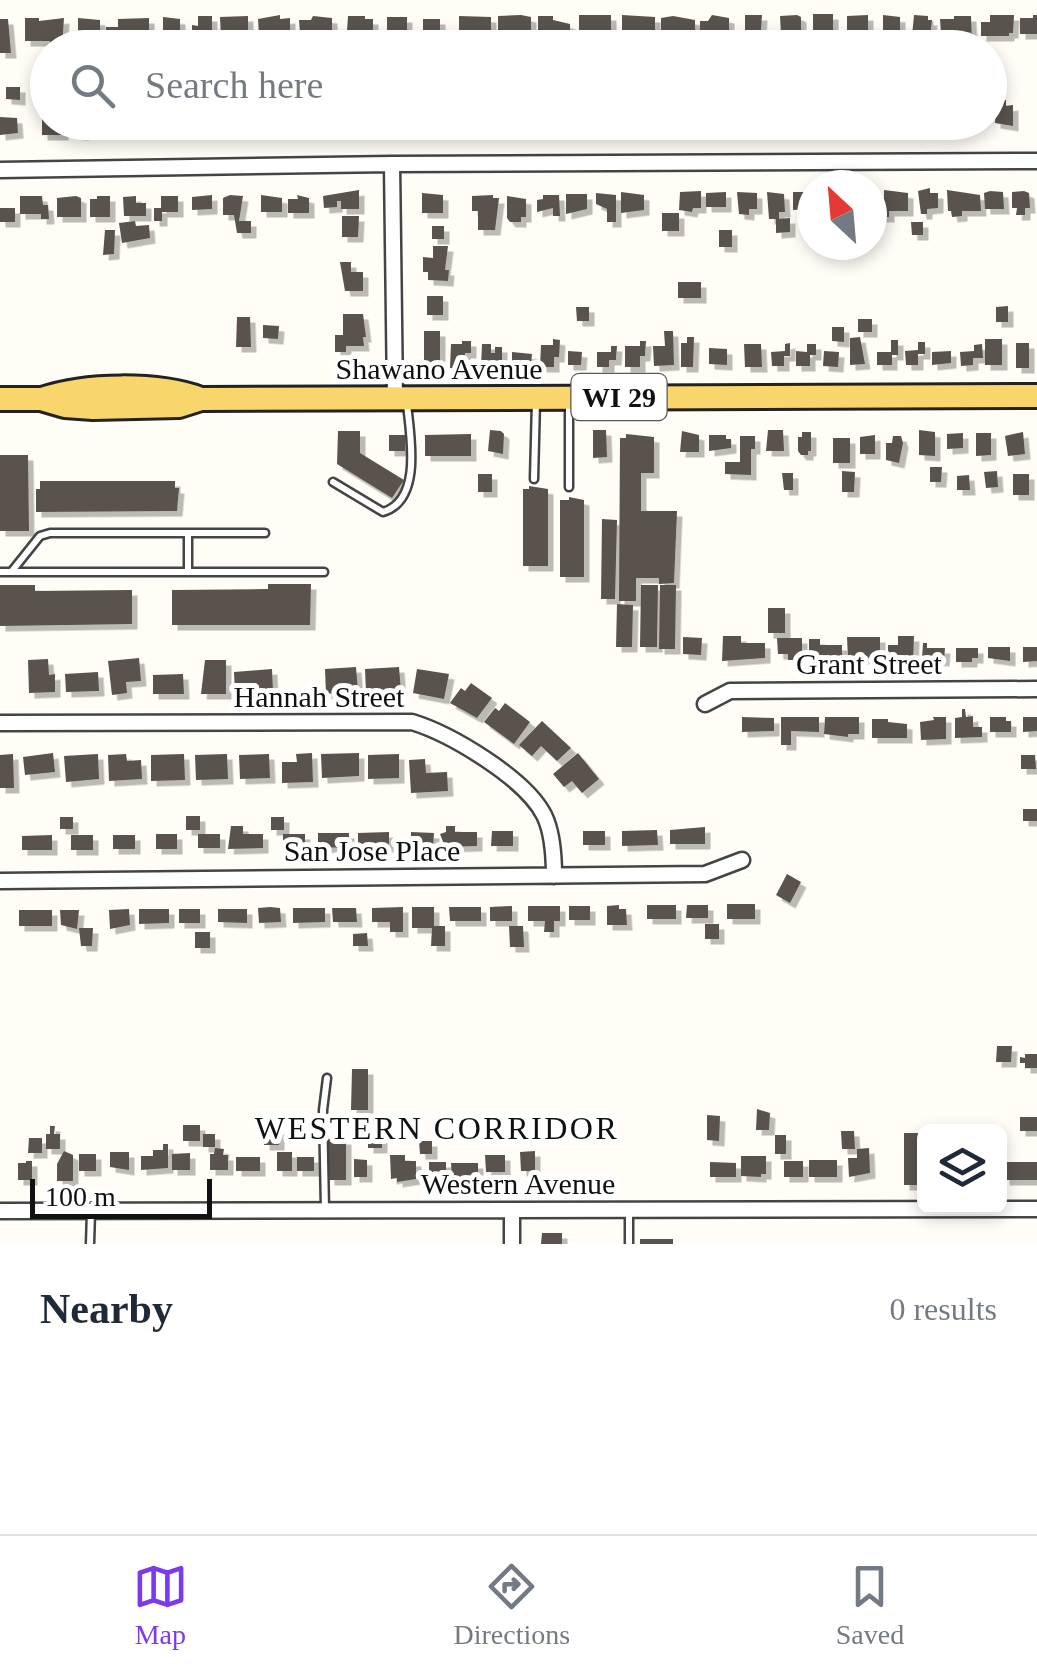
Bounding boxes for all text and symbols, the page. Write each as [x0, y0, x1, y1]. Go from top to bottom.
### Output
search box [30, 30, 1007, 140]
icon: search [65, 58, 120, 113]
text: Search here [145, 64, 323, 106]
north arrow [797, 170, 887, 260]
street label: Shawano Avenue [336, 352, 542, 385]
road number: WI 29 [572, 374, 666, 420]
street label: Grant Street [796, 647, 943, 680]
street label: Hannah Street [234, 680, 405, 713]
street label: San Jose Place [284, 834, 460, 867]
district label: WESTERN CORRIDOR [255, 1110, 619, 1146]
map controls [917, 1124, 1007, 1214]
button: layers [917, 1124, 1007, 1214]
street label: Western Avenue [421, 1167, 615, 1200]
scale bar [30, 1174, 212, 1218]
text: 100 m [45, 1181, 116, 1212]
text: Nearby [40, 1286, 173, 1332]
text: 0 results [889, 1291, 997, 1327]
tab: Map [133, 1559, 188, 1651]
tab: Directions [453, 1559, 570, 1651]
tab: Saved [836, 1559, 904, 1651]

